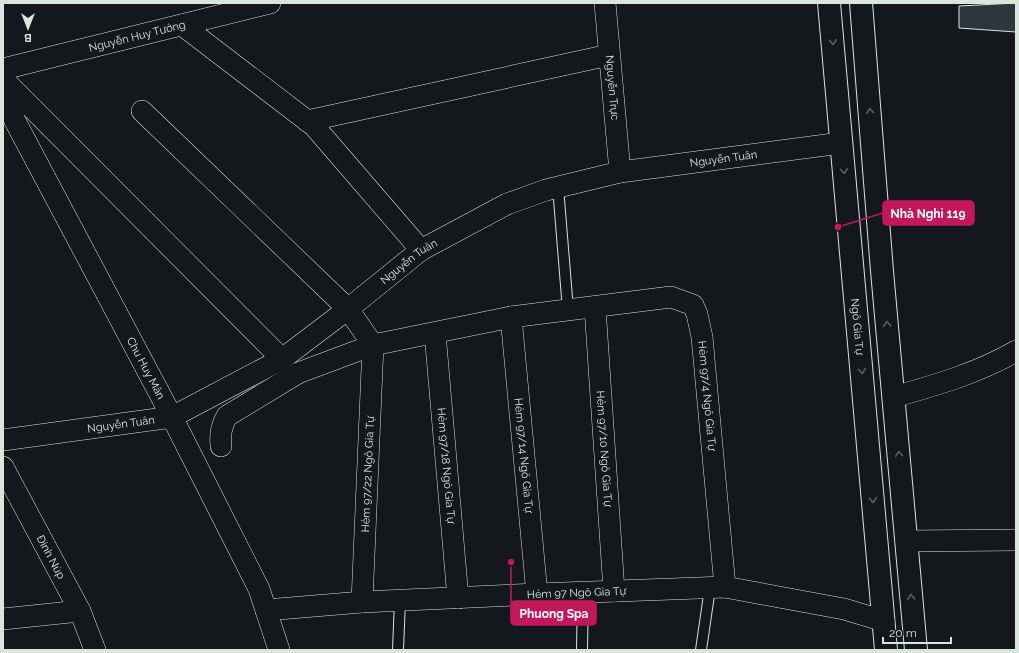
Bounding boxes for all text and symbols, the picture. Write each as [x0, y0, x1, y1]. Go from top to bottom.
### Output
north arrow [8, 8, 48, 48]
street label: Nguyễn Huy Tưởng [87, 18, 187, 55]
text: B [24, 31, 32, 44]
one-way arrow [828, 39, 837, 45]
street label: Nguyễn Trực [603, 55, 621, 121]
one-way arrow [866, 108, 875, 114]
street label: Nguyễn Tuân [689, 148, 758, 170]
one-way arrow [839, 168, 848, 174]
callout: Nhà Nghỉ 119 [883, 201, 974, 225]
text: Nhà Nghỉ 119 [891, 207, 965, 221]
street label: Nguyễn Tuân [378, 237, 440, 287]
street label: Ngô Gia Tự [848, 298, 866, 356]
one-way arrow [883, 321, 892, 327]
street label: Chu Huy Mân [124, 335, 167, 402]
street label: Hẻm 97/4 Ngô Gia Tự [695, 340, 718, 452]
one-way arrow [857, 368, 866, 374]
street label: Hẻm 97/10 Ngô Gia Tự [594, 390, 614, 508]
street label: Hẻm 97/14 Ngô Gia Tự [512, 397, 535, 514]
street label: Hẻm 97/18 Ngô Gia Tự [434, 407, 458, 524]
street label: Nguyễn Tuân [86, 413, 155, 435]
street label: Hẻm 97/22 Ngô Gia Tự [359, 415, 377, 533]
one-way arrow [894, 451, 903, 457]
one-way arrow [868, 497, 877, 503]
street label: Đinh Núp [34, 533, 68, 582]
street label: Hẻm 97 Ngô Gia Tự [527, 585, 627, 601]
one-way arrow [907, 594, 916, 600]
callout: Phuong Spa [511, 601, 596, 625]
text: Phuong Spa [520, 607, 589, 621]
scale bar [883, 619, 951, 645]
text: 20 m [889, 626, 917, 640]

